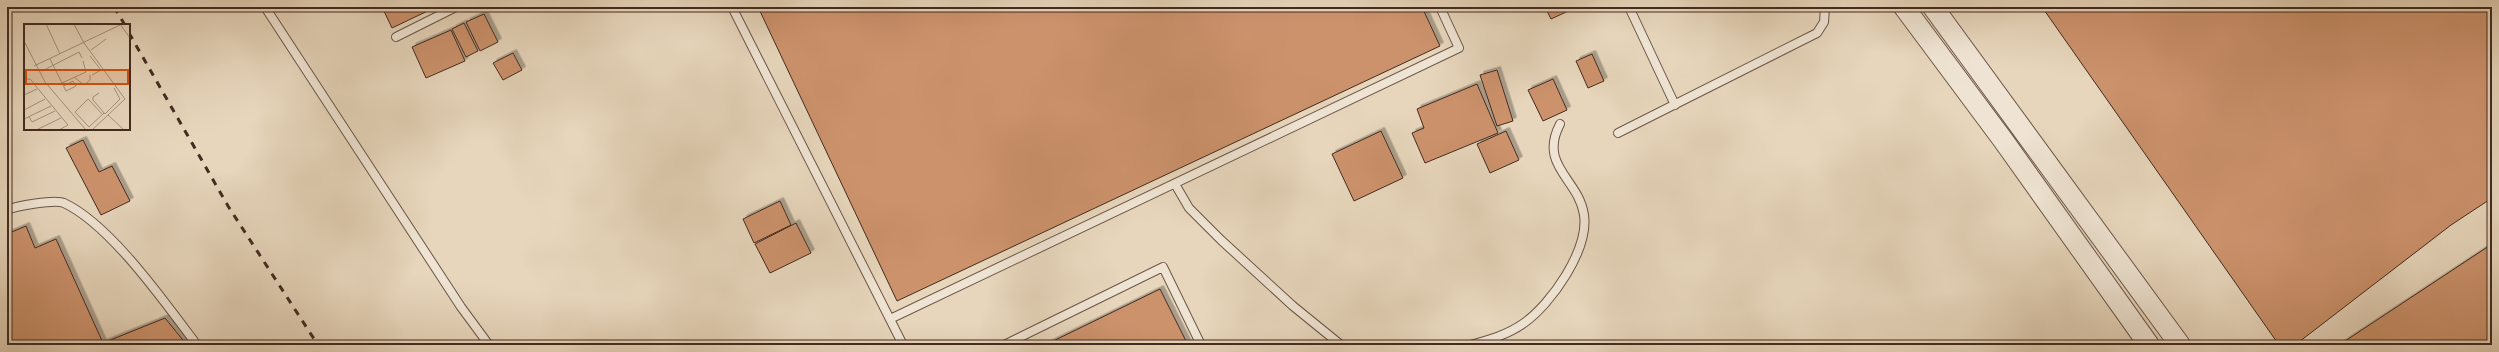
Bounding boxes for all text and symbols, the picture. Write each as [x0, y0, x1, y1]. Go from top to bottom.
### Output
inset map [24, 24, 130, 130]

